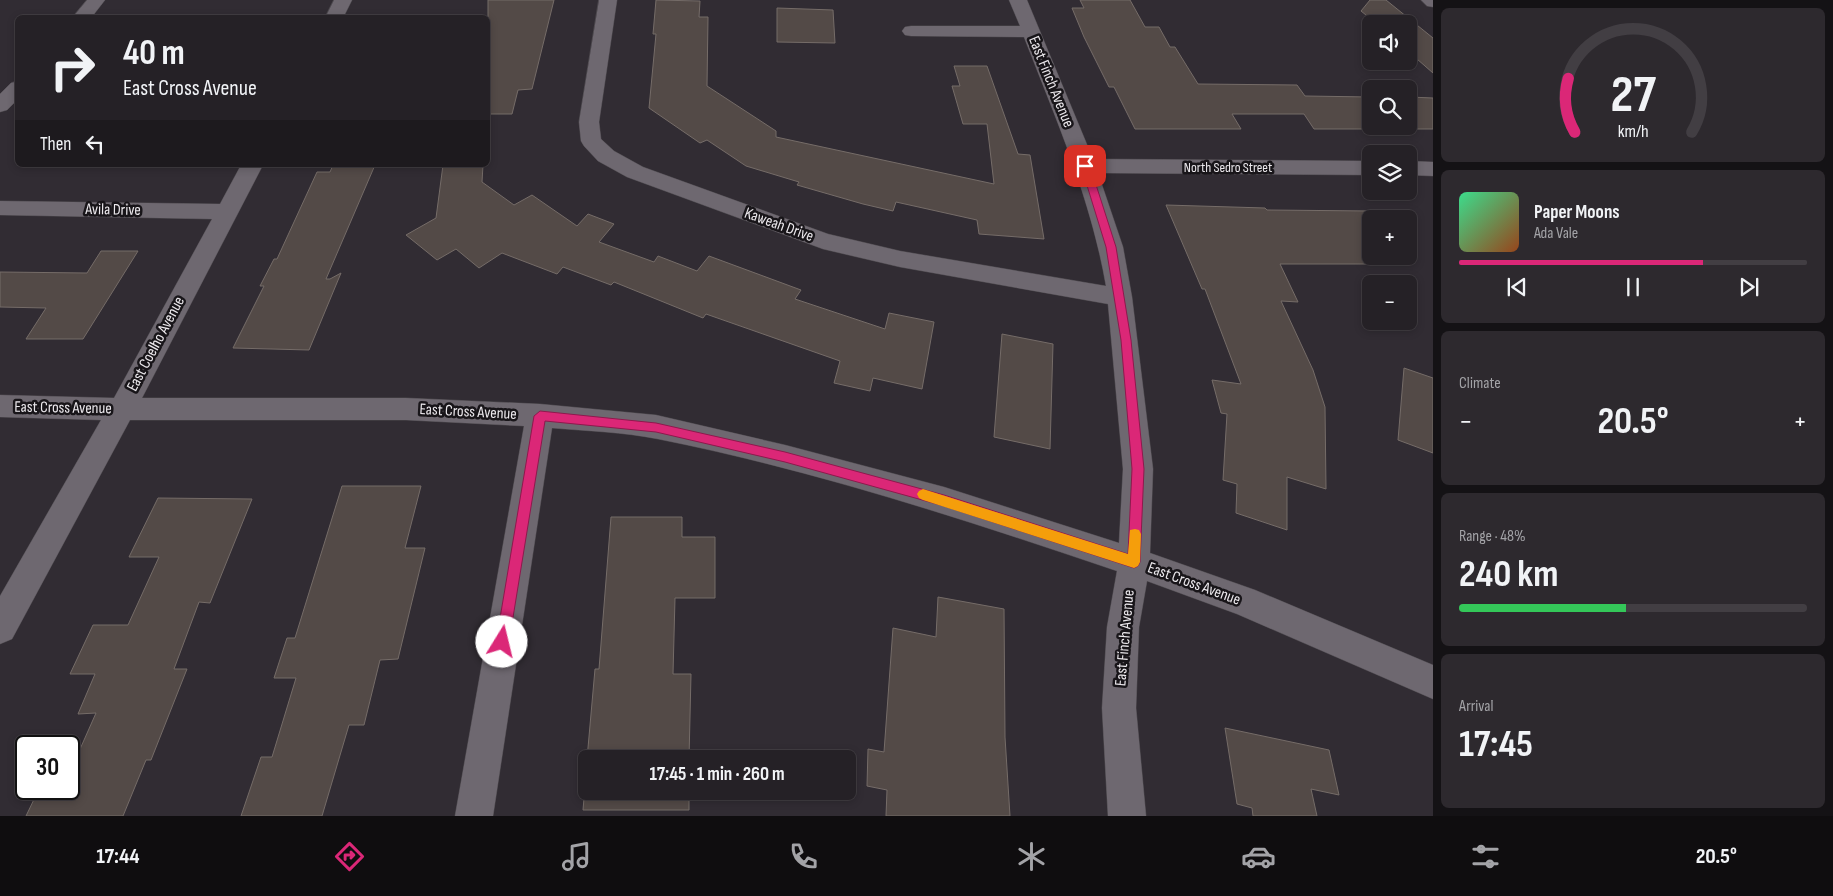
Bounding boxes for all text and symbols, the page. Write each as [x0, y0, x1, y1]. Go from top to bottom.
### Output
map controls [1362, 15, 1417, 330]
button: sound [1362, 15, 1417, 70]
text: 40 m [123, 32, 185, 75]
street label: East Finch Avenue [1024, 34, 1078, 130]
icon: right [40, 35, 105, 100]
text: 27 [1610, 64, 1656, 127]
text: East Cross Avenue [123, 75, 257, 102]
button: search [1362, 80, 1417, 135]
text: km/h [1618, 121, 1648, 142]
icon: left [81, 130, 109, 158]
text: Then [40, 133, 71, 156]
pin [1064, 145, 1106, 187]
button: layers [1362, 145, 1417, 200]
icon: arrive [1071, 152, 1099, 180]
street label: North Sedro Street [1184, 159, 1272, 176]
street label: Avila Drive [84, 200, 141, 220]
text: Paper Moons [1534, 201, 1620, 224]
street label: Kaweah Drive [742, 204, 816, 246]
button: + [1362, 210, 1417, 265]
text: Ada Vale [1534, 224, 1578, 243]
icon: previous [1503, 273, 1531, 301]
icon: pause [1619, 273, 1647, 301]
icon: next [1735, 273, 1763, 301]
button: − [1362, 275, 1417, 330]
street label: East Coelho Avenue [123, 293, 189, 395]
text: Climate [1459, 374, 1501, 393]
street label: East Cross Avenue [14, 398, 112, 418]
text: 20.5° [1597, 399, 1669, 444]
street label: East Cross Avenue [419, 400, 517, 424]
text: − [1459, 405, 1473, 438]
text: + [1793, 405, 1807, 438]
text: Range · 48% [1459, 527, 1526, 546]
text: 240 km [1459, 552, 1558, 597]
street label: East Cross Avenue [1145, 558, 1243, 610]
street label: East Finch Avenue [1111, 589, 1139, 687]
position arrow [475, 615, 527, 667]
text: Arrival [1459, 697, 1493, 716]
text: 17:45 [1459, 722, 1533, 767]
speed limit sign: 30 [15, 735, 80, 800]
text: 17:45 · 1 min · 260 m [649, 763, 785, 786]
icon: directions [332, 839, 367, 874]
icon: music [559, 839, 594, 874]
icon: phone [786, 839, 821, 874]
icon: climate [1014, 839, 1049, 874]
icon: car [1241, 839, 1276, 874]
icon: filters [1468, 839, 1503, 874]
text: 17:44 [96, 843, 140, 870]
text: 20.5° [1696, 843, 1737, 870]

